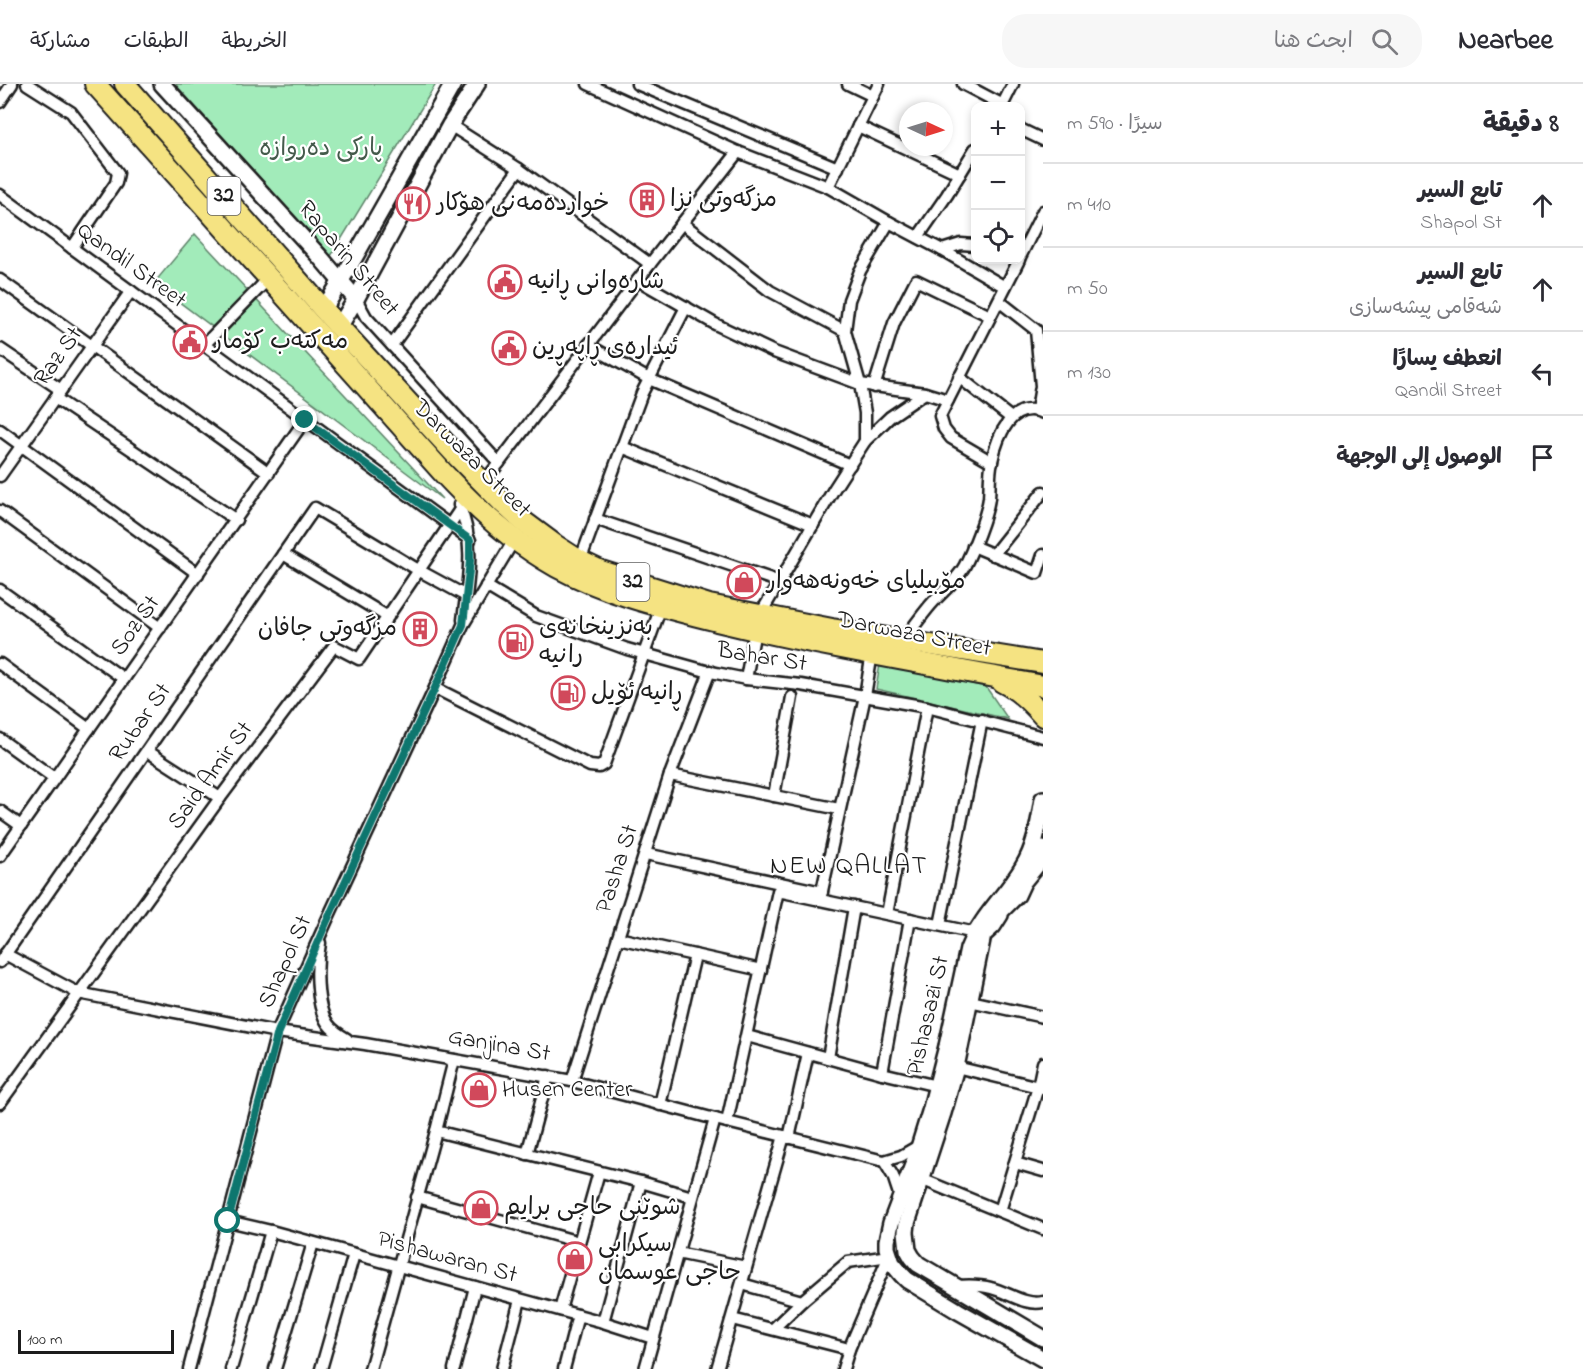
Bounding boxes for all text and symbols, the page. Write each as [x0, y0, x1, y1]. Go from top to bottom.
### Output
search box [1002, 14, 1422, 68]
text: Nearbee [1458, 21, 1553, 62]
icon: search [1368, 25, 1401, 58]
text: ابحث هنا [1274, 26, 1353, 58]
text: مشاركة [30, 27, 91, 57]
text: الطبقات [124, 27, 189, 57]
text: الخريطة [222, 27, 287, 57]
north arrow [899, 102, 953, 156]
map controls [971, 102, 1025, 264]
button: + [971, 102, 1025, 156]
text: 8 دقيقة [1483, 106, 1559, 144]
text: سيرًا · 590 m [1067, 110, 1163, 139]
park label: پارکی دەروازە [259, 132, 383, 167]
button: − [971, 156, 1025, 210]
text: تابع السير [1418, 176, 1502, 208]
road number: 32 [208, 177, 240, 215]
building icon: مزگەوتی نزا [629, 182, 665, 218]
place label: مزگەوتی نزا [670, 183, 777, 218]
restaurant icon: خواردەمەنی هۆکار [395, 186, 431, 222]
place label: خواردەمەنی هۆکار [435, 187, 610, 222]
icon: ahead [1526, 189, 1559, 222]
text: 410 m [1067, 191, 1111, 220]
street label: Raparin Street [289, 193, 407, 325]
text: Shapol St [1420, 209, 1502, 238]
button: locate [971, 210, 1025, 264]
street label: Qandil Street [69, 214, 193, 318]
text: تابع السير [1418, 258, 1502, 290]
public building icon: شارەوانی ڕانیە [487, 264, 523, 300]
place label: شارەوانی ڕانیە [528, 265, 664, 300]
icon: ahead [1526, 273, 1559, 306]
text: 50 m [1067, 275, 1108, 304]
text: شەقامی پیشەسازی [1349, 294, 1502, 323]
street label: Raz St [26, 320, 92, 394]
public building icon: مەکتەب کۆمار [172, 324, 208, 360]
place label: مەکتەب کۆمار [211, 325, 348, 360]
public building icon: ئیدارەی ڕاپەڕین [491, 330, 527, 366]
place label: ئیدارەی ڕاپەڕین [532, 331, 678, 366]
text: انعطف يسارًا [1393, 344, 1502, 376]
icon: left [1526, 357, 1559, 390]
text: 130 m [1067, 359, 1111, 388]
text: Qandil Street [1395, 377, 1502, 406]
street label: Darwaza Street [403, 391, 539, 527]
route end [291, 406, 317, 432]
icon: arrive [1526, 441, 1559, 474]
text: الوصول إلى الوجهة [1336, 442, 1502, 474]
road number: 32 [616, 563, 650, 601]
shop icon: مۆبیلیای خەونەهەوار [726, 564, 762, 600]
place label: مۆبیلیای خەونەهەوار [765, 565, 966, 600]
street label: Soz St [102, 588, 170, 664]
street label: Darwaza Street [833, 603, 994, 667]
building icon: مزگەوتی جافان [402, 611, 438, 647]
place label: بەنزینخانەی رانیە [539, 611, 653, 674]
place label: مزگەوتی جافان [258, 612, 397, 647]
fuel station icon: بەنزینخانەی رانیە [498, 624, 534, 660]
street label: Bahar St [714, 633, 809, 682]
fuel station icon: ڕانیە ئۆیل [550, 675, 586, 711]
street label: Rubar St [101, 676, 181, 770]
place label: ڕانیە ئۆیل [591, 676, 683, 711]
street label: Said Amir St [160, 714, 262, 838]
street label: Pasha St [587, 820, 649, 918]
district label: NEW QALLAT [770, 848, 928, 886]
street label: Shapol St [250, 910, 322, 1014]
street label: Pishasazi St [898, 952, 960, 1080]
street label: Ganjina St [445, 1020, 553, 1072]
shop icon: Husen Center [461, 1072, 497, 1108]
place label: Husen Center [502, 1073, 633, 1108]
shop icon: شوێنی حاجی برایم [463, 1190, 499, 1226]
place label: شوێنی حاجی برایم [504, 1191, 681, 1226]
route start [214, 1207, 240, 1233]
street label: Pishawaran St [373, 1222, 521, 1294]
place label: سیکرابی حاجی عوسمان [598, 1228, 741, 1291]
shop icon: سیکرابی حاجی عوسمان [557, 1241, 593, 1277]
scale bar [18, 1327, 174, 1354]
text: 100 m [27, 1328, 62, 1352]

